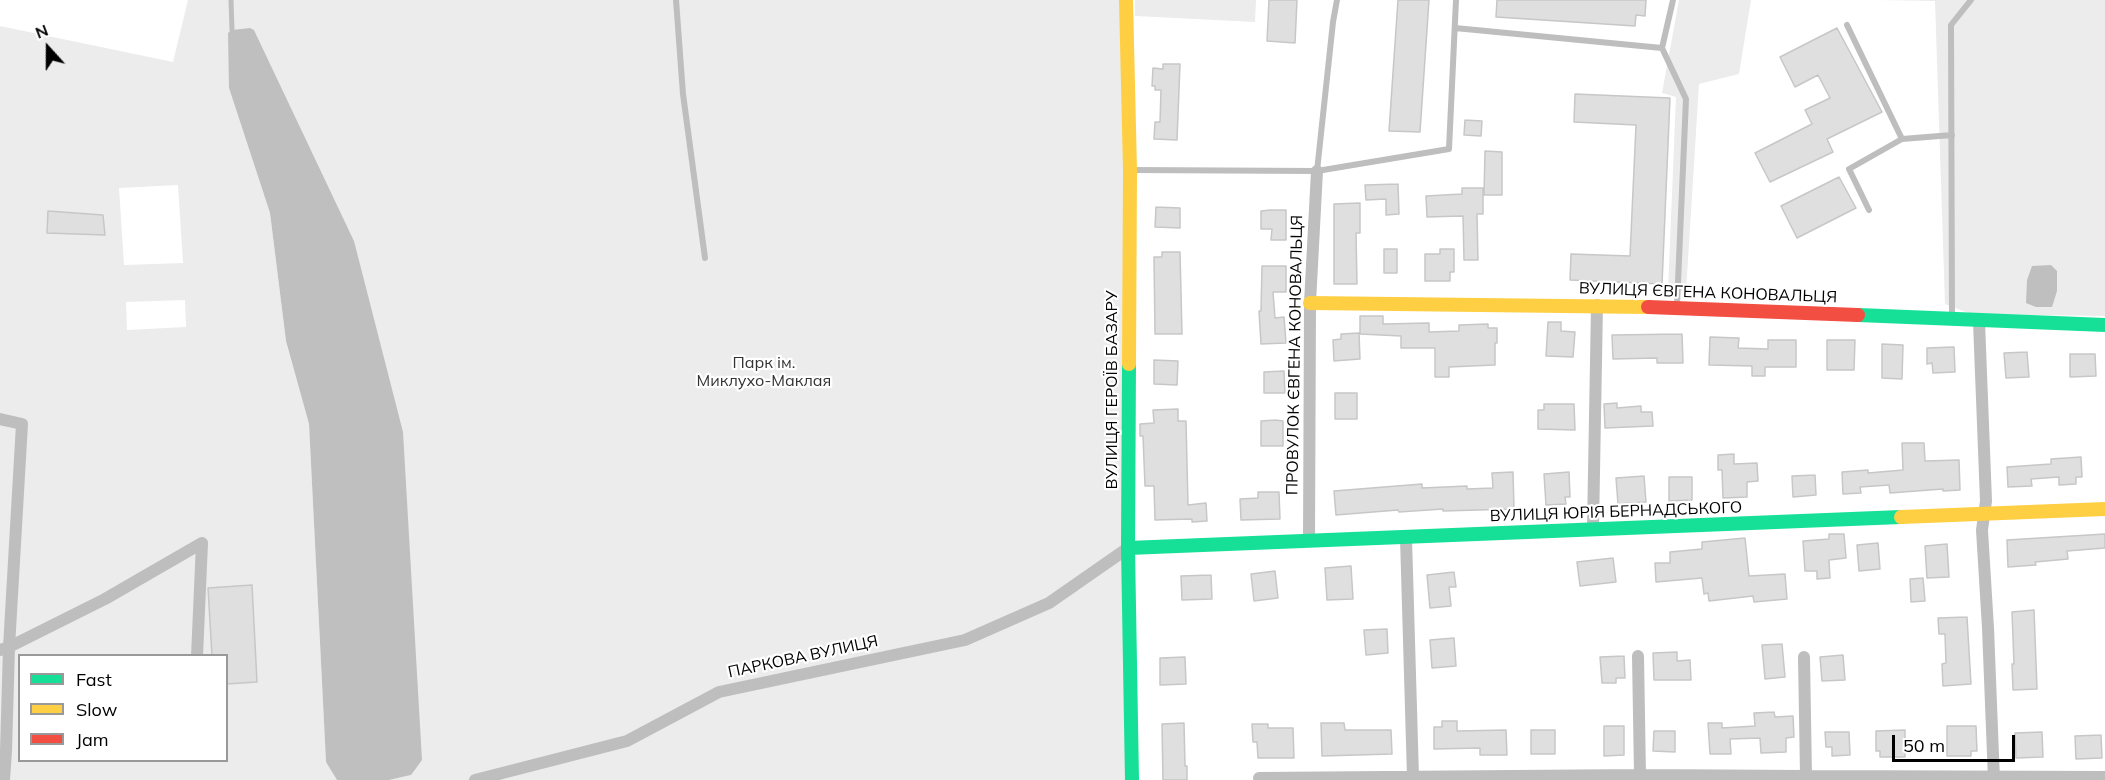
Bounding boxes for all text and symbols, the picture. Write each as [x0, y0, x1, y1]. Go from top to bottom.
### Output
north arrow [18, 18, 78, 78]
text: N [32, 20, 51, 43]
street label: ПРОВУЛОК ЄВГЕНА КОНОВАЛЬЦЯ [1283, 215, 1307, 495]
street label: ВУЛИЦЯ ЄВГЕНА КОНОВАЛЬЦЯ [1579, 279, 1837, 307]
street label: ВУЛИЦЯ ГЕРОЇВ БАЗАРУ [1102, 291, 1122, 489]
park label: Парк ім. Миклухо-Маклая [697, 353, 831, 391]
street label: ВУЛИЦЯ ЮРІЯ БЕРНАДСЬКОГО [1489, 498, 1743, 526]
street label: ПАРКОВА ВУЛИЦЯ [726, 632, 880, 682]
legend [18, 654, 228, 762]
text: Fast [76, 668, 112, 691]
text: Slow [76, 698, 117, 721]
scale bar [1895, 723, 2018, 761]
text: Jam [76, 728, 109, 751]
text: 50 m [1903, 734, 1945, 757]

